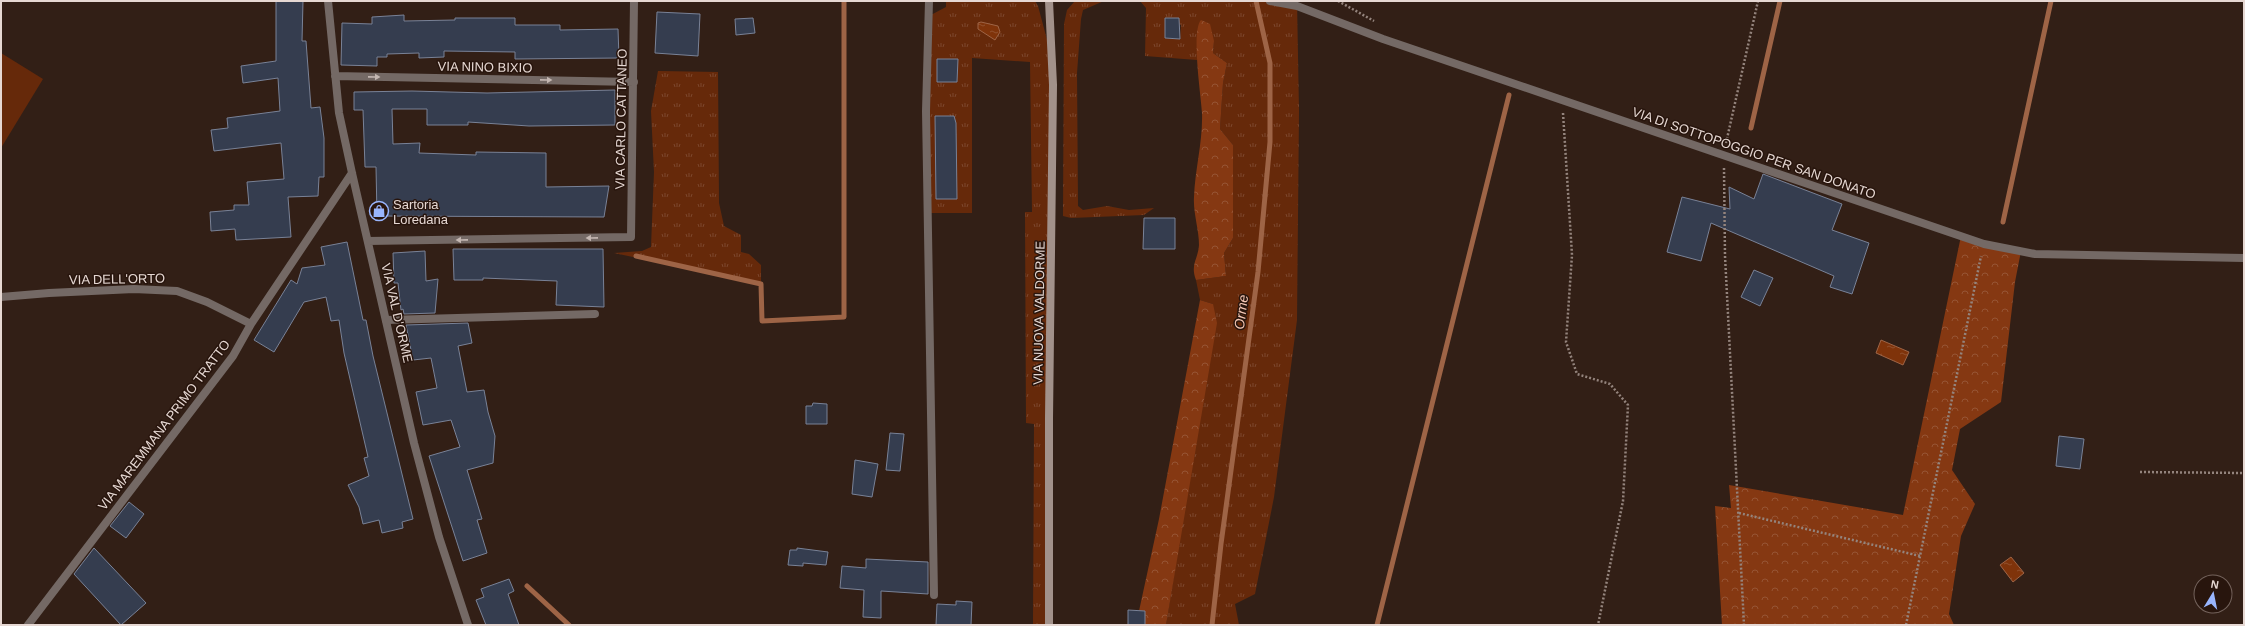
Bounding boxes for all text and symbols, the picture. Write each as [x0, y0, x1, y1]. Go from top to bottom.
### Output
street label: VIA CARLO CATTANEO [612, 48, 630, 190]
street label: VIA NINO BIXIO [438, 59, 532, 75]
one-way arrow [368, 74, 381, 80]
one-way arrow [540, 77, 552, 84]
street label: VIA DI SOTTOPOGGIO PER SAN DONATO [1630, 104, 1878, 202]
place label: Sartoria Loredana [393, 197, 449, 227]
shop icon: Sartoria Loredana [368, 200, 390, 222]
one-way arrow [585, 235, 598, 241]
one-way arrow [456, 236, 468, 243]
street label: VIA NUOVA VALDORME [1030, 241, 1048, 385]
street label: VIA VAL D'ORME [378, 262, 416, 364]
street label: VIA DELL'ORTO [69, 271, 165, 287]
water label: Orme [1231, 293, 1251, 330]
street label: VIA MAREMMANA PRIMO TRATTO [95, 337, 233, 513]
north arrow [2193, 574, 2233, 614]
text: N [2210, 578, 2220, 591]

